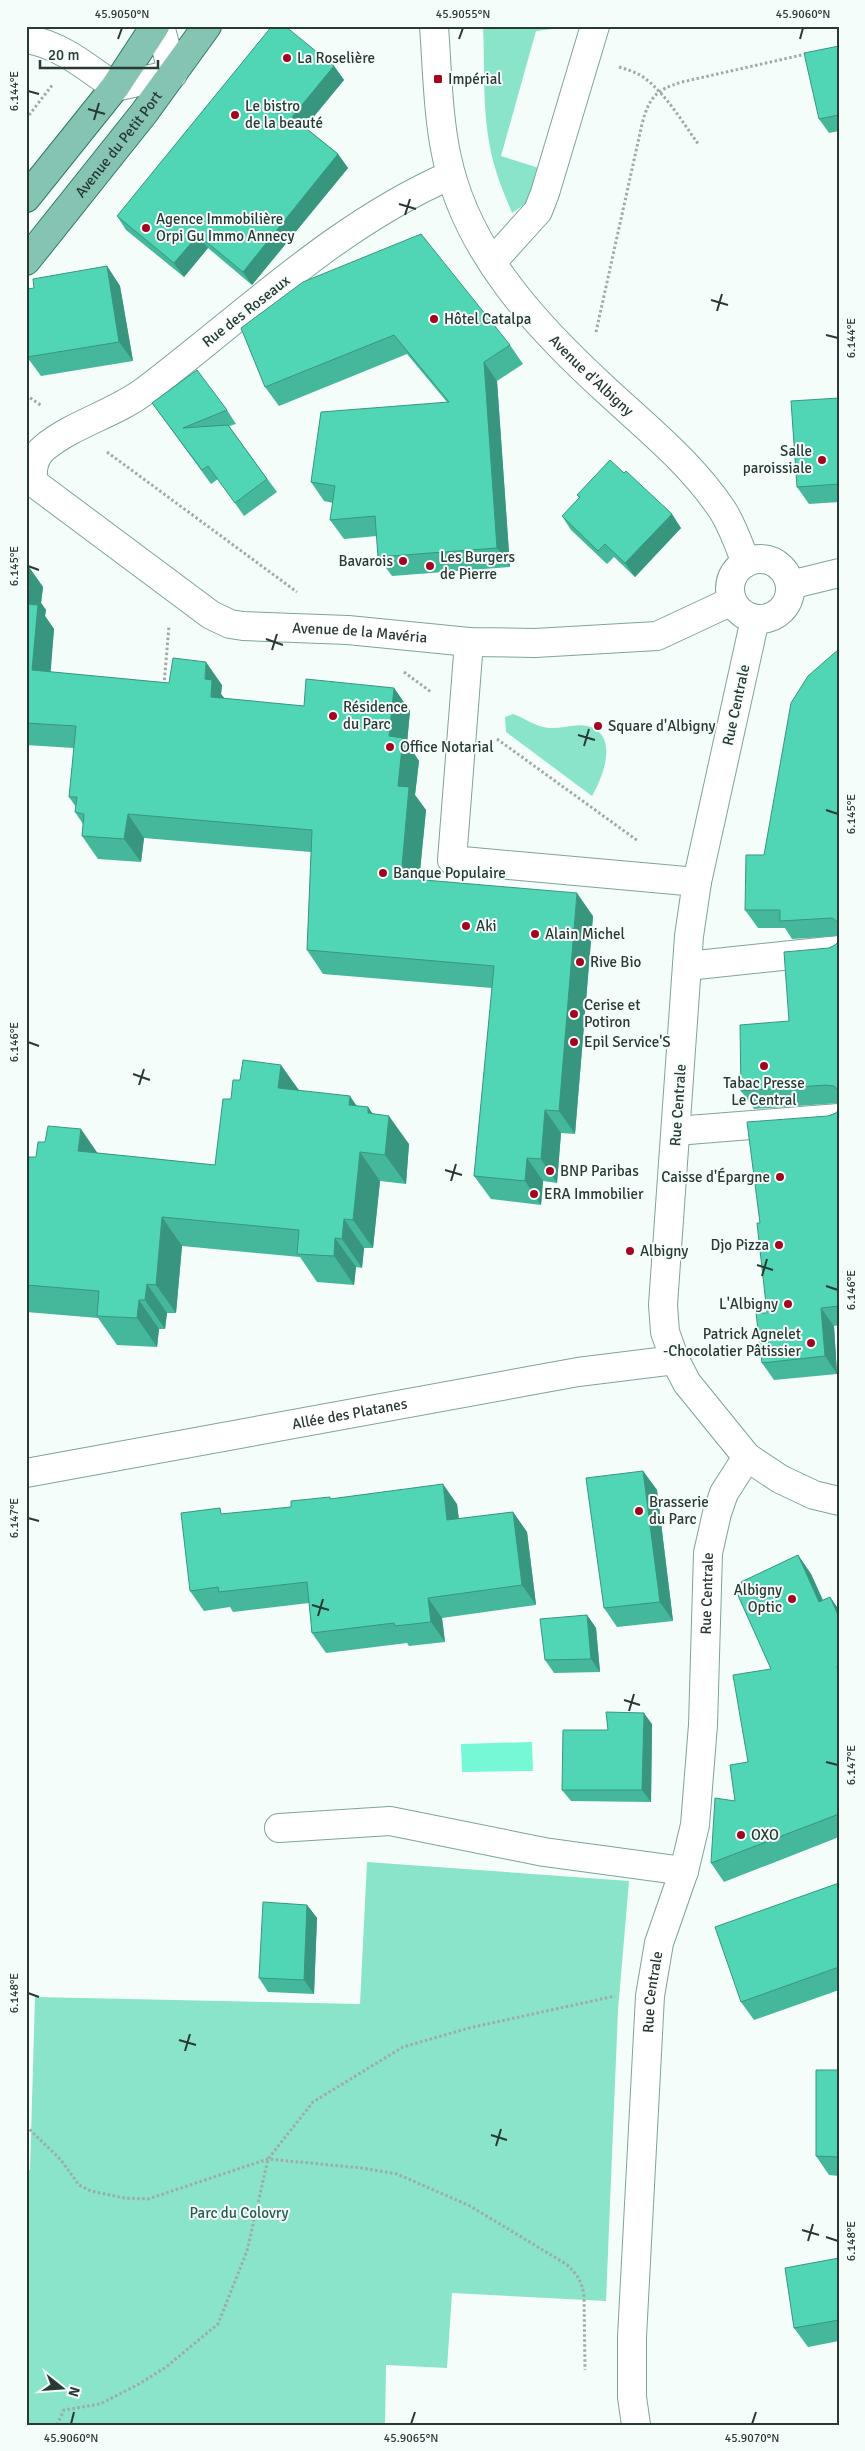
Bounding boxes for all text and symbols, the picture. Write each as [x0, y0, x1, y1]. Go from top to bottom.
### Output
text: 45.9050°N [95, 7, 149, 22]
text: 45.9055°N [436, 7, 490, 22]
text: 45.9060°N [776, 7, 830, 22]
scale bar [40, 38, 158, 70]
text: 20 m [48, 46, 79, 64]
place label: La Roselière [297, 49, 375, 67]
marker: La Roselière [281, 52, 293, 64]
place label: Impérial [448, 70, 502, 88]
text: 6.144°E [7, 71, 22, 111]
marker: Impérial [432, 73, 444, 85]
street label: Avenue du Petit Port [71, 88, 166, 201]
place label: Le bistro de la beauté [245, 97, 323, 132]
marker: Le bistro de la beauté [229, 109, 241, 121]
place label: Agence Immobilière Orpi Gu Immo Annecy [156, 210, 294, 245]
marker: Agence Immobilière Orpi Gu Immo Annecy [140, 222, 152, 234]
street label: Rue des Roseaux [199, 271, 294, 351]
place label: Hôtel Catalpa [444, 310, 531, 328]
marker: Hôtel Catalpa [428, 313, 440, 325]
text: 6.144°E [844, 318, 859, 358]
street label: Avenue d'Albigny [545, 331, 637, 420]
place label: Salle paroissiale [743, 442, 812, 477]
marker: Salle paroissiale [816, 454, 828, 466]
text: 6.145°E [7, 546, 22, 586]
place label: Les Burgers de Pierre [440, 548, 515, 583]
place label: Bavarois [338, 552, 393, 570]
marker: Bavarois [397, 555, 409, 567]
marker: Les Burgers de Pierre [424, 560, 436, 572]
street label: Avenue de la Mavéria [292, 619, 428, 647]
street label: Rue Centrale [719, 663, 753, 747]
place label: Résidence du Parc [343, 698, 408, 733]
marker: Résidence du Parc [327, 710, 339, 722]
place label: Square d'Albigny [608, 717, 715, 735]
marker: Square d'Albigny [592, 720, 604, 732]
place label: Office Notarial [400, 738, 494, 756]
marker: Office Notarial [384, 741, 396, 753]
text: 6.145°E [844, 794, 859, 834]
place label: Banque Populaire [393, 864, 506, 882]
marker: Banque Populaire [377, 867, 389, 879]
place label: Aki [476, 917, 497, 935]
marker: Aki [460, 920, 472, 932]
place label: Alain Michel [545, 925, 625, 943]
marker: Alain Michel [529, 928, 541, 940]
place label: Rive Bio [590, 953, 641, 971]
marker: Rive Bio [574, 956, 586, 968]
place label: Cerise et Potiron [584, 996, 640, 1031]
marker: Cerise et Potiron [568, 1008, 580, 1020]
text: 6.146°E [7, 1022, 22, 1062]
place label: Epil Service'S [584, 1033, 671, 1051]
marker: Epil Service'S [568, 1036, 580, 1048]
marker: Tabac Presse Le Central [758, 1060, 770, 1072]
street label: Rue Centrale [666, 1063, 690, 1147]
place label: Tabac Presse Le Central [723, 1074, 805, 1109]
place label: BNP Paribas [560, 1162, 639, 1180]
marker: BNP Paribas [544, 1165, 556, 1177]
place label: Caisse d'Épargne [661, 1167, 770, 1186]
marker: Caisse d'Épargne [774, 1171, 786, 1183]
place label: ERA Immobilier [544, 1185, 644, 1203]
marker: ERA Immobilier [528, 1188, 540, 1200]
place label: Djo Pizza [710, 1236, 769, 1254]
marker: Djo Pizza [773, 1239, 785, 1251]
place label: Albigny [640, 1242, 688, 1260]
marker: Albigny [624, 1245, 636, 1257]
text: 6.146°E [844, 1270, 859, 1310]
place label: L'Albigny [719, 1295, 778, 1313]
marker: L'Albigny [782, 1298, 794, 1310]
place label: Patrick Agnelet -Chocolatier Pâtissier [663, 1325, 801, 1360]
marker: Patrick Agnelet -Chocolatier Pâtissier [805, 1337, 817, 1349]
street label: Allée des Platanes [291, 1394, 409, 1433]
place label: Brasserie du Parc [649, 1493, 709, 1528]
text: 6.147°E [7, 1498, 22, 1538]
marker: Brasserie du Parc [633, 1505, 645, 1517]
street label: Rue Centrale [697, 1552, 717, 1635]
place label: Albigny Optic [734, 1581, 782, 1616]
marker: Albigny Optic [786, 1593, 798, 1605]
text: 6.147°E [844, 1745, 859, 1785]
place label: OXO [751, 1826, 779, 1844]
marker: OXO [735, 1829, 747, 1841]
street label: Rue Centrale [639, 1950, 666, 2033]
text: 6.148°E [7, 1973, 22, 2013]
park label: Parc du Colovry [189, 2204, 289, 2222]
text: 6.148°E [844, 2221, 859, 2261]
north arrow [38, 2364, 88, 2414]
text: N [64, 2385, 84, 2399]
text: 45.9060°N [44, 2431, 98, 2446]
text: 45.9065°N [384, 2431, 438, 2446]
text: 45.9070°N [725, 2431, 779, 2446]

